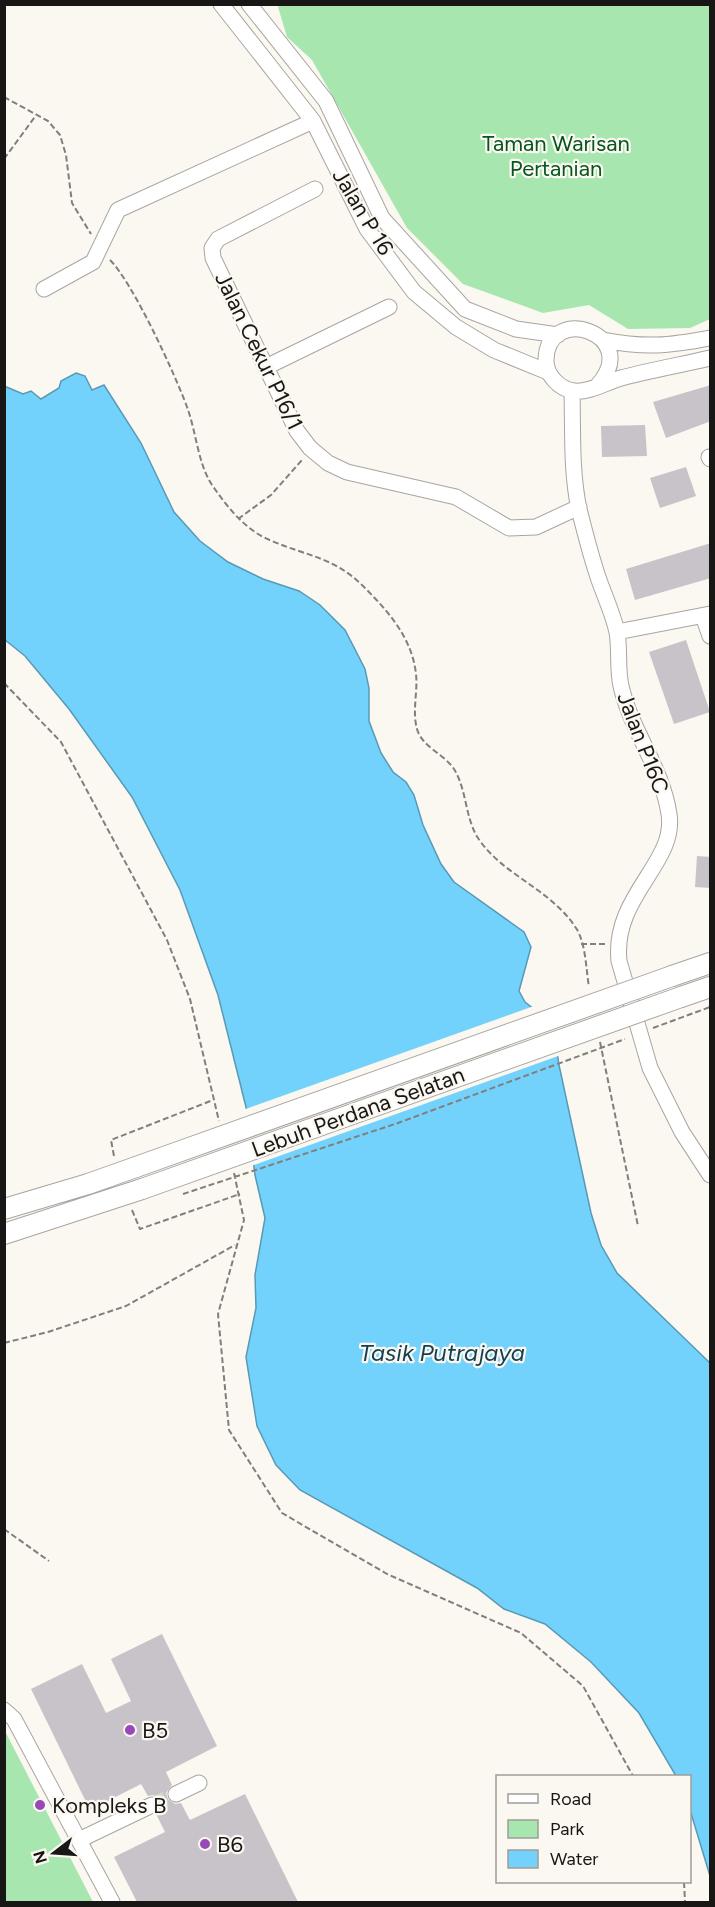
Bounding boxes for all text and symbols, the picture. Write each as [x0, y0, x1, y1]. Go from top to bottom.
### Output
park label: Taman Warisan Pertanian [482, 130, 630, 182]
street label: Jalan P 16 [327, 164, 399, 260]
street label: Jalan Cekur P16/1 [209, 268, 309, 434]
street label: Jalan P16C [611, 688, 675, 798]
street label: Lebuh Perdana Selatan [248, 1061, 468, 1163]
water label: Tasik Putrajaya [359, 1338, 525, 1367]
place label: B5 [142, 1717, 168, 1744]
marker: B5 [123, 1723, 137, 1737]
legend [496, 1775, 691, 1883]
text: Road [550, 1788, 591, 1810]
place label: Kompleks B [52, 1792, 166, 1819]
marker: Kompleks B [33, 1798, 47, 1812]
text: Park [550, 1818, 585, 1840]
north arrow [24, 1823, 84, 1883]
place label: B6 [217, 1831, 243, 1858]
marker: B6 [198, 1837, 212, 1851]
text: Water [550, 1848, 598, 1870]
text: N [29, 1849, 51, 1866]

